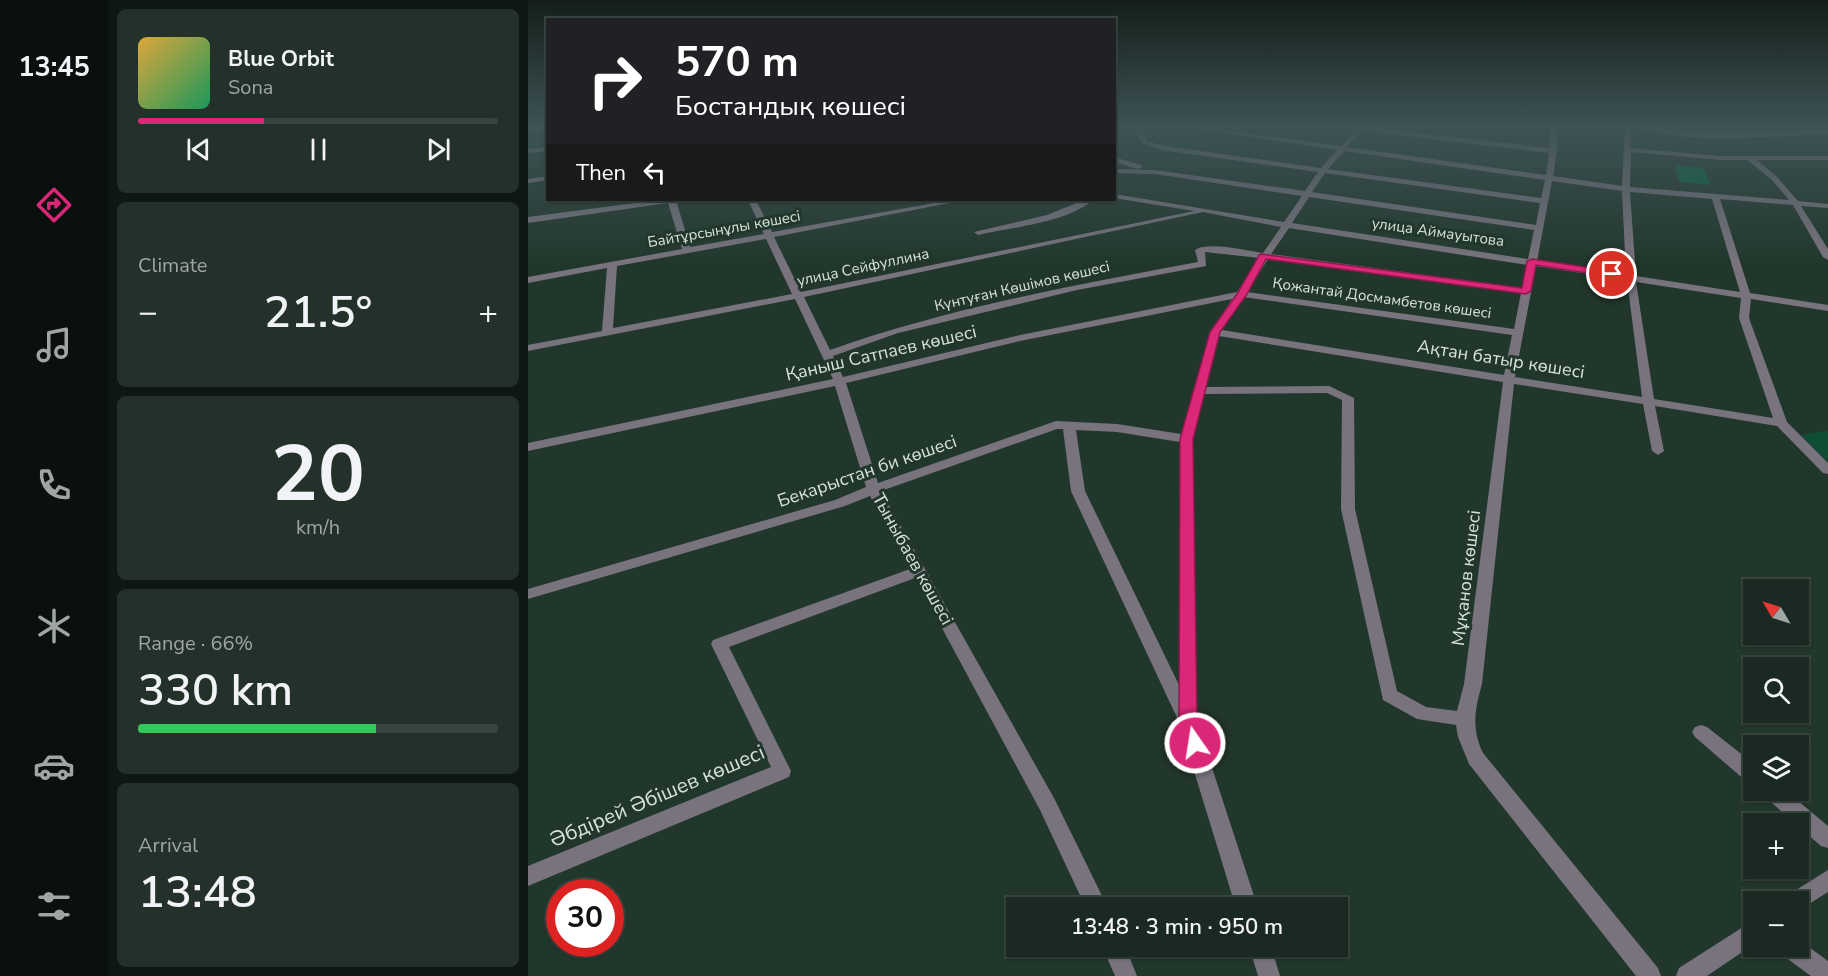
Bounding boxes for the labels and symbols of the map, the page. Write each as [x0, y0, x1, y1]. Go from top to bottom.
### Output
street label: Байтұрсынұлы көшесі [646, 206, 802, 252]
street label: улица Аймауытова [1370, 213, 1506, 251]
street label: улица Сейфуллина [795, 243, 931, 291]
pin [1586, 248, 1637, 299]
street label: Күнтуған Көшімов көшесі [932, 256, 1112, 316]
street label: Қожантай Досмамбетов көшесі [1271, 273, 1493, 323]
street label: Қаныш Сатпаев көшесі [783, 319, 979, 387]
street label: Ақтан батыр көшесі [1416, 334, 1586, 384]
street label: Бекарыстан би көшесі [774, 429, 960, 513]
street label: Тыныбаев көшесі [867, 489, 959, 629]
street label: Мұқанов көшесі [1446, 509, 1486, 647]
north arrow [1743, 579, 1809, 645]
position arrow [1163, 711, 1227, 775]
street label: Әбдірей Әбішев көшесі [545, 738, 769, 854]
speed limit sign: 30 [546, 879, 624, 957]

